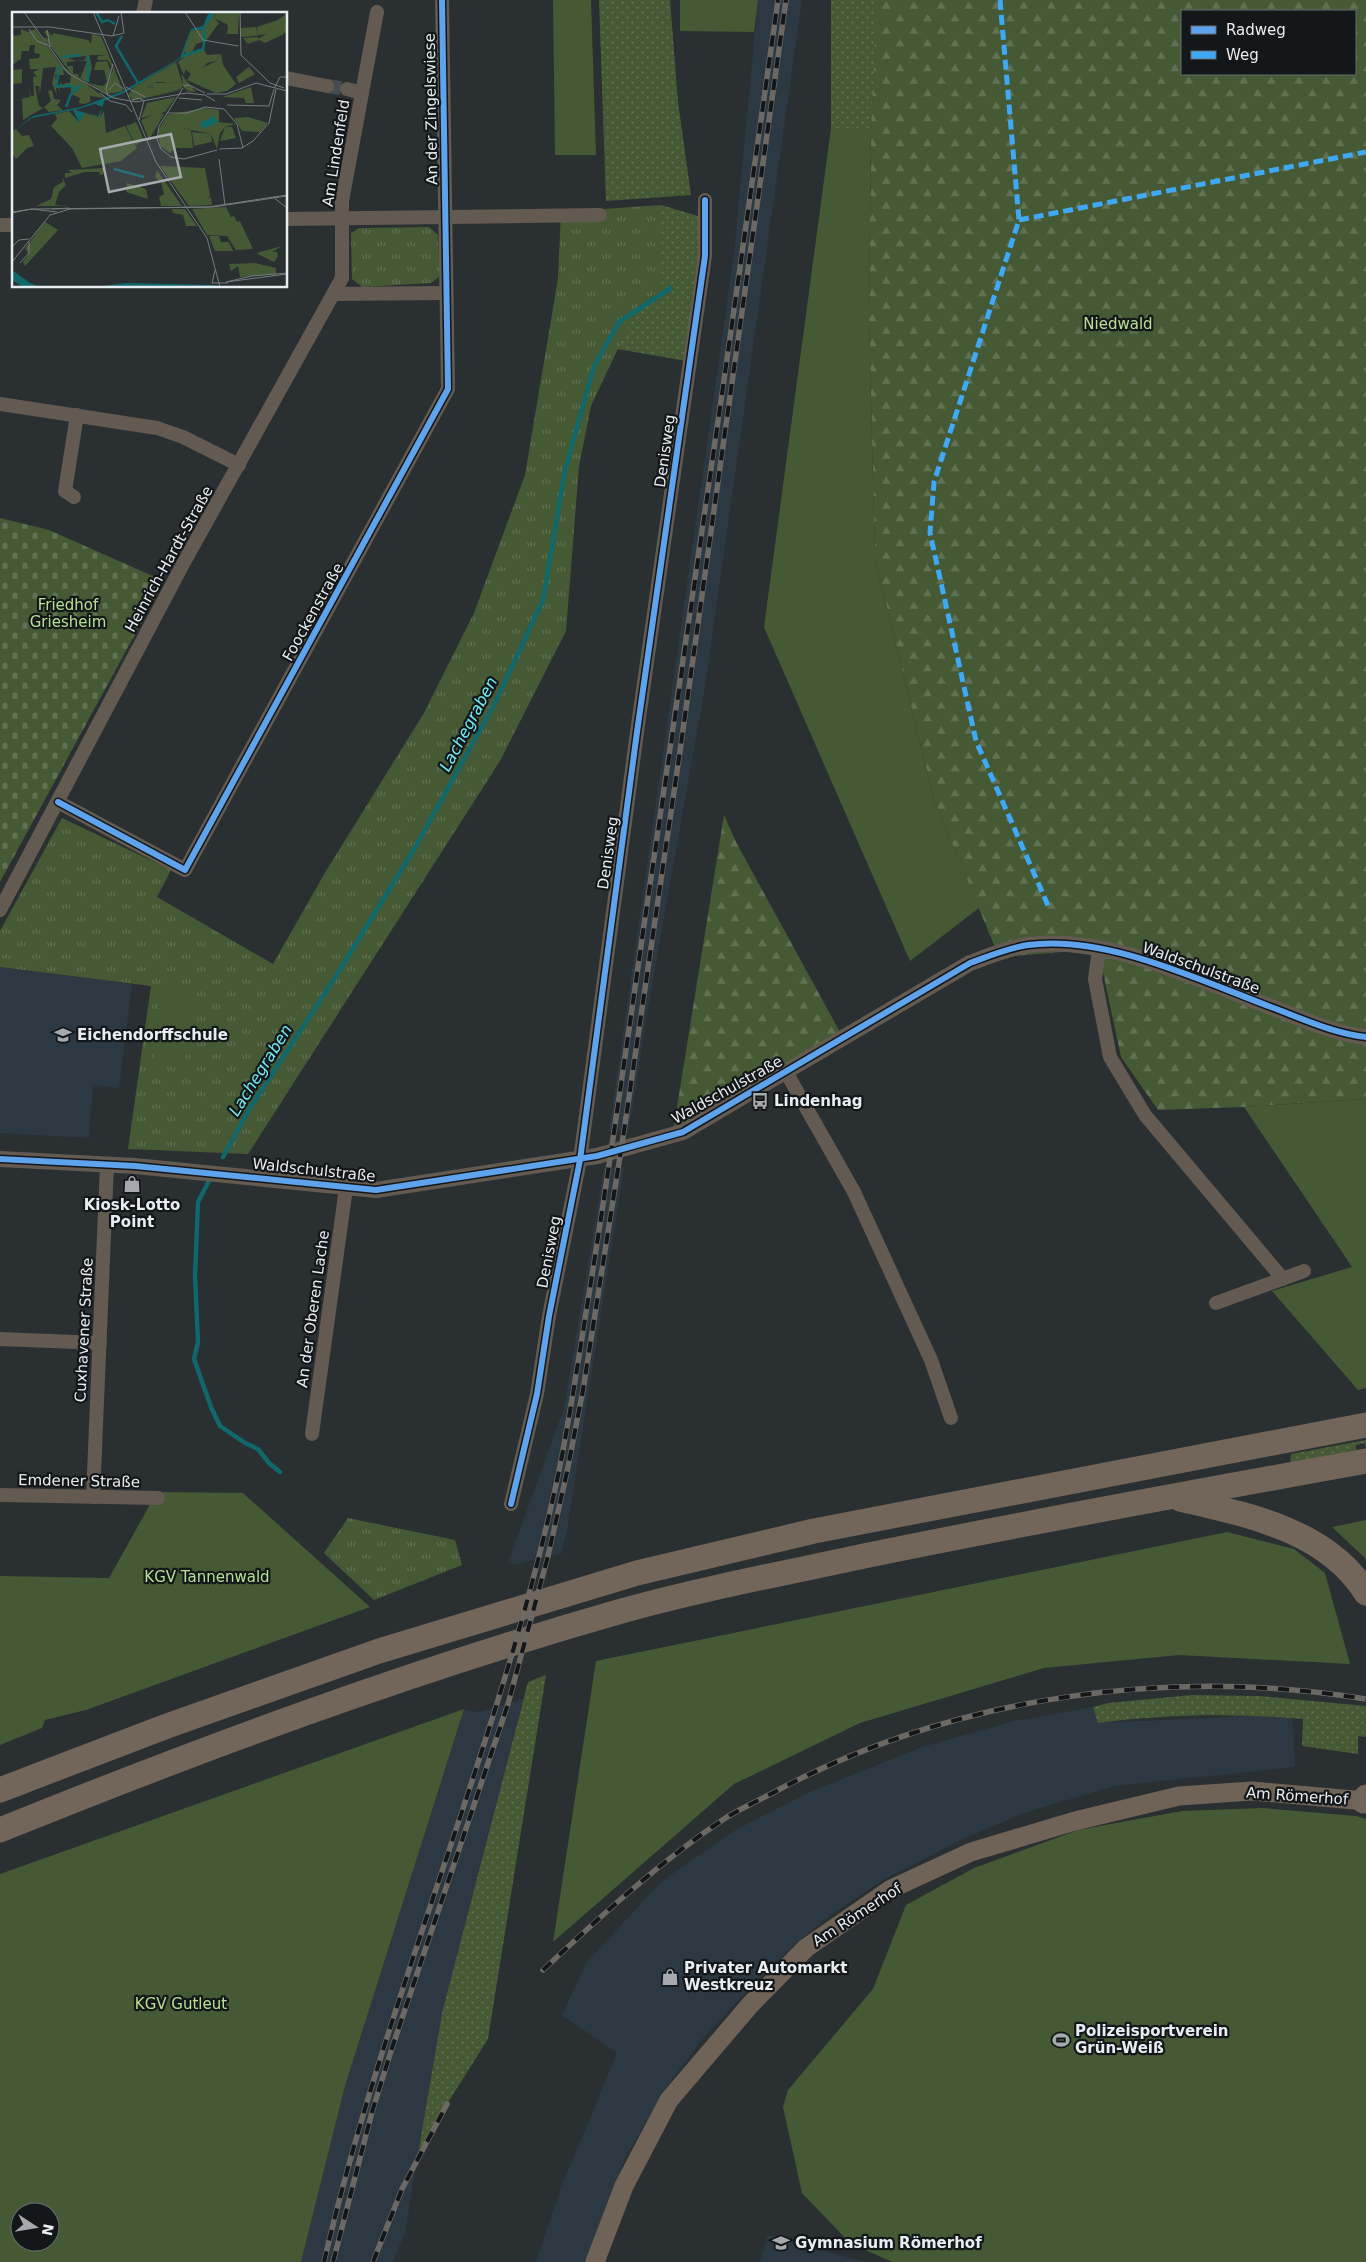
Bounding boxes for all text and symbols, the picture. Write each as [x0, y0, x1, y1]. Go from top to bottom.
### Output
legend [1181, 10, 1356, 75]
inset map [12, 12, 288, 288]
text: Radweg [1226, 21, 1286, 39]
street label: An der Zingelswiese [421, 33, 441, 185]
text: Weg [1226, 46, 1259, 64]
street label: Am Lindenfeld [319, 98, 353, 208]
park label: Niedwald [1083, 315, 1153, 333]
street label: Denisweg [651, 413, 679, 489]
street label: Heinrich-Hardt-Straße [121, 483, 217, 635]
street label: Foockenstraße [279, 560, 347, 664]
park label: Friedhof Griesheim [30, 596, 106, 631]
water label: Lachegraben [436, 674, 501, 775]
street label: Denisweg [594, 815, 622, 891]
street label: Waldschulstraße [1140, 938, 1262, 998]
water label: Lachegraben [225, 1021, 296, 1119]
school or university icon: Eichendorffschule [53, 1025, 73, 1045]
place label: Eichendorffschule [77, 1026, 228, 1044]
street label: Waldschulstraße [669, 1052, 785, 1128]
bus stop icon: Lindenhag [750, 1091, 770, 1111]
place label: Lindenhag [774, 1092, 863, 1110]
street label: Waldschulstraße [252, 1155, 376, 1185]
shop icon: Kiosk-Lotto Point [122, 1174, 142, 1194]
place label: Kiosk-Lotto Point [84, 1196, 180, 1231]
street label: Denisweg [533, 1214, 565, 1290]
street label: An der Oberen Lache [293, 1229, 333, 1389]
street label: Cuxhavener Straße [71, 1257, 97, 1403]
street label: Emdener Straße [18, 1471, 140, 1491]
park label: KGV Tannenwald [144, 1568, 270, 1586]
street label: Am Römerhof [1245, 1783, 1349, 1809]
street label: Am Römerhof [809, 1879, 905, 1950]
place label: Privater Automarkt Westkreuz [684, 1959, 847, 1994]
shop icon: Privater Automarkt Westkreuz [660, 1967, 680, 1987]
park label: KGV Gutleut [135, 1995, 227, 2013]
place label: Polizeisportverein Grün-Weiß [1075, 2022, 1229, 2057]
sports icon: Polizeisportverein Grün-Weiß [1051, 2030, 1071, 2050]
north arrow [10, 2202, 60, 2252]
text: N [39, 2222, 57, 2237]
school or university icon: Gymnasium Römerhof [771, 2233, 791, 2253]
place label: Gymnasium Römerhof [795, 2234, 982, 2252]

